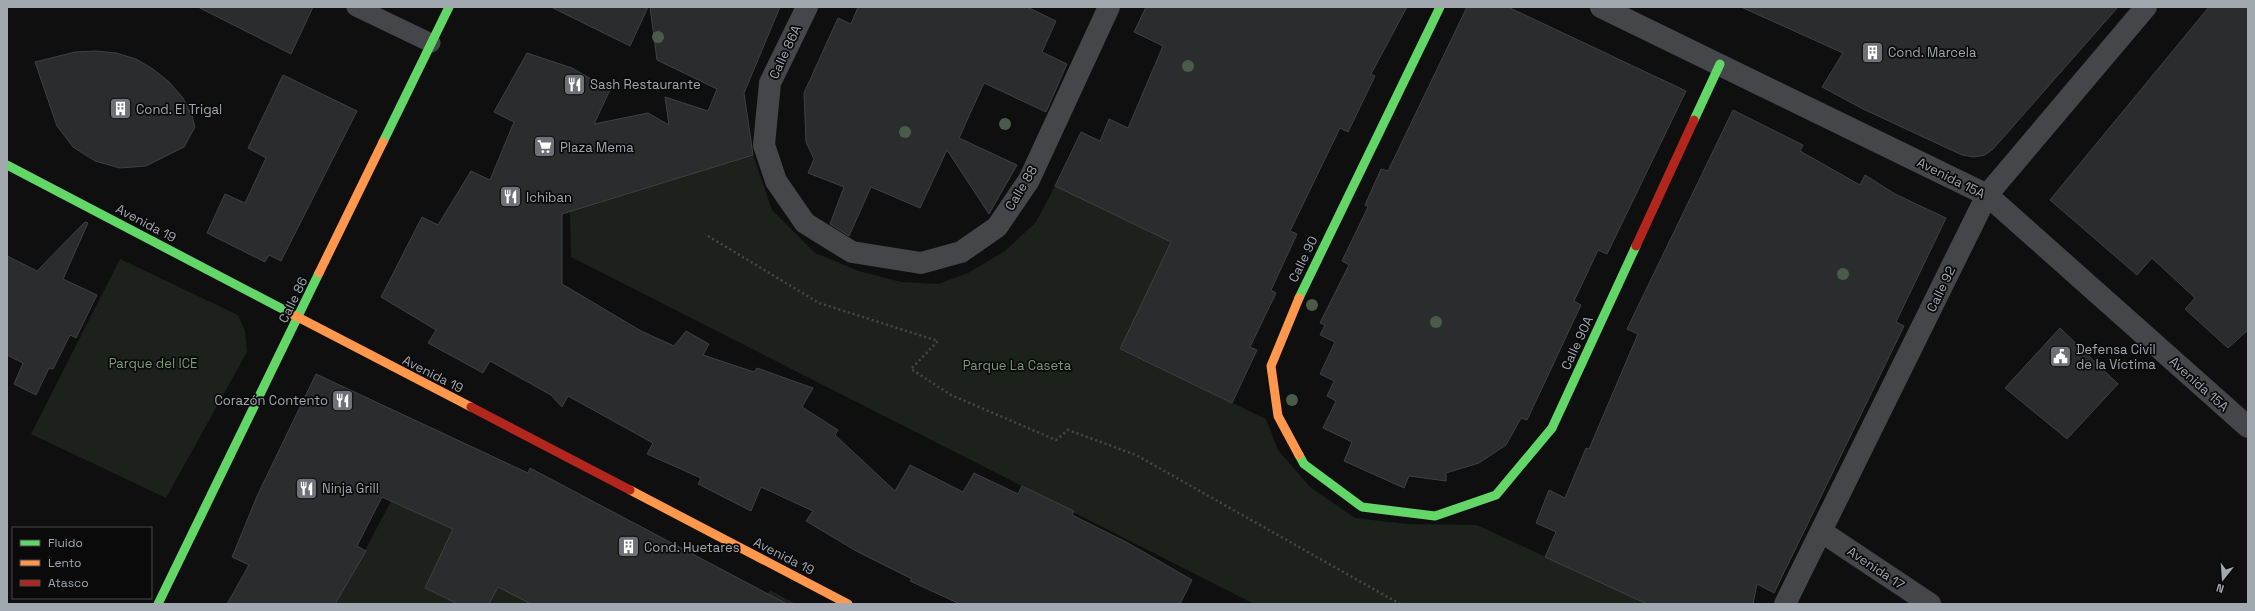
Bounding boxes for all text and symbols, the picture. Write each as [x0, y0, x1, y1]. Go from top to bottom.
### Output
street label: Calle 86A [765, 22, 805, 82]
building icon: Cond. Marcela [1859, 39, 1885, 65]
place label: Cond. Marcela [1888, 44, 1977, 61]
restaurant icon: Sash Restaurante [562, 71, 588, 97]
place label: Sash Restaurante [590, 76, 701, 93]
building icon: Cond. El Trigal [107, 96, 133, 122]
place label: Cond. El Trigal [136, 101, 222, 118]
supermarket icon: Plaza Mema [531, 134, 557, 160]
place label: Plaza Mema [560, 139, 634, 156]
street label: Avenida 15A [1914, 154, 1988, 202]
street label: Calle 88 [1001, 162, 1041, 214]
restaurant icon: Ichiban [498, 184, 524, 210]
place label: Ichiban [526, 189, 572, 206]
street label: Avenida 19 [113, 200, 179, 246]
street label: Calle 90 [1285, 233, 1321, 285]
street label: Calle 92 [1923, 263, 1959, 315]
street label: Calle 86 [275, 274, 311, 326]
street label: Calle 90A [1557, 313, 1597, 373]
place label: Defensa Civil de la Víctima [2076, 341, 2156, 373]
public building icon: Defensa Civil de la Víctima [2048, 343, 2074, 369]
street label: Avenida 19 [400, 351, 466, 397]
street label: Avenida 15A [2166, 353, 2232, 415]
park label: Parque del ICE [109, 355, 197, 372]
park label: Parque La Caseta [963, 357, 1072, 374]
restaurant icon: Corazón Contento [330, 387, 356, 413]
place label: Corazón Contento [214, 392, 328, 409]
restaurant icon: Ninja Grill [293, 475, 319, 501]
place label: Ninja Grill [322, 480, 379, 497]
legend [12, 527, 152, 599]
street label: Avenida 19 [751, 533, 817, 579]
building icon: Cond. Huetares [615, 534, 641, 560]
text: Fluido [48, 535, 83, 551]
place label: Cond. Huetares [644, 539, 740, 556]
street label: Avenida 17 [1844, 543, 1908, 593]
text: Lento [48, 555, 82, 571]
north arrow [2203, 559, 2243, 599]
text: Atasco [48, 575, 89, 591]
text: N [2215, 581, 2226, 596]

